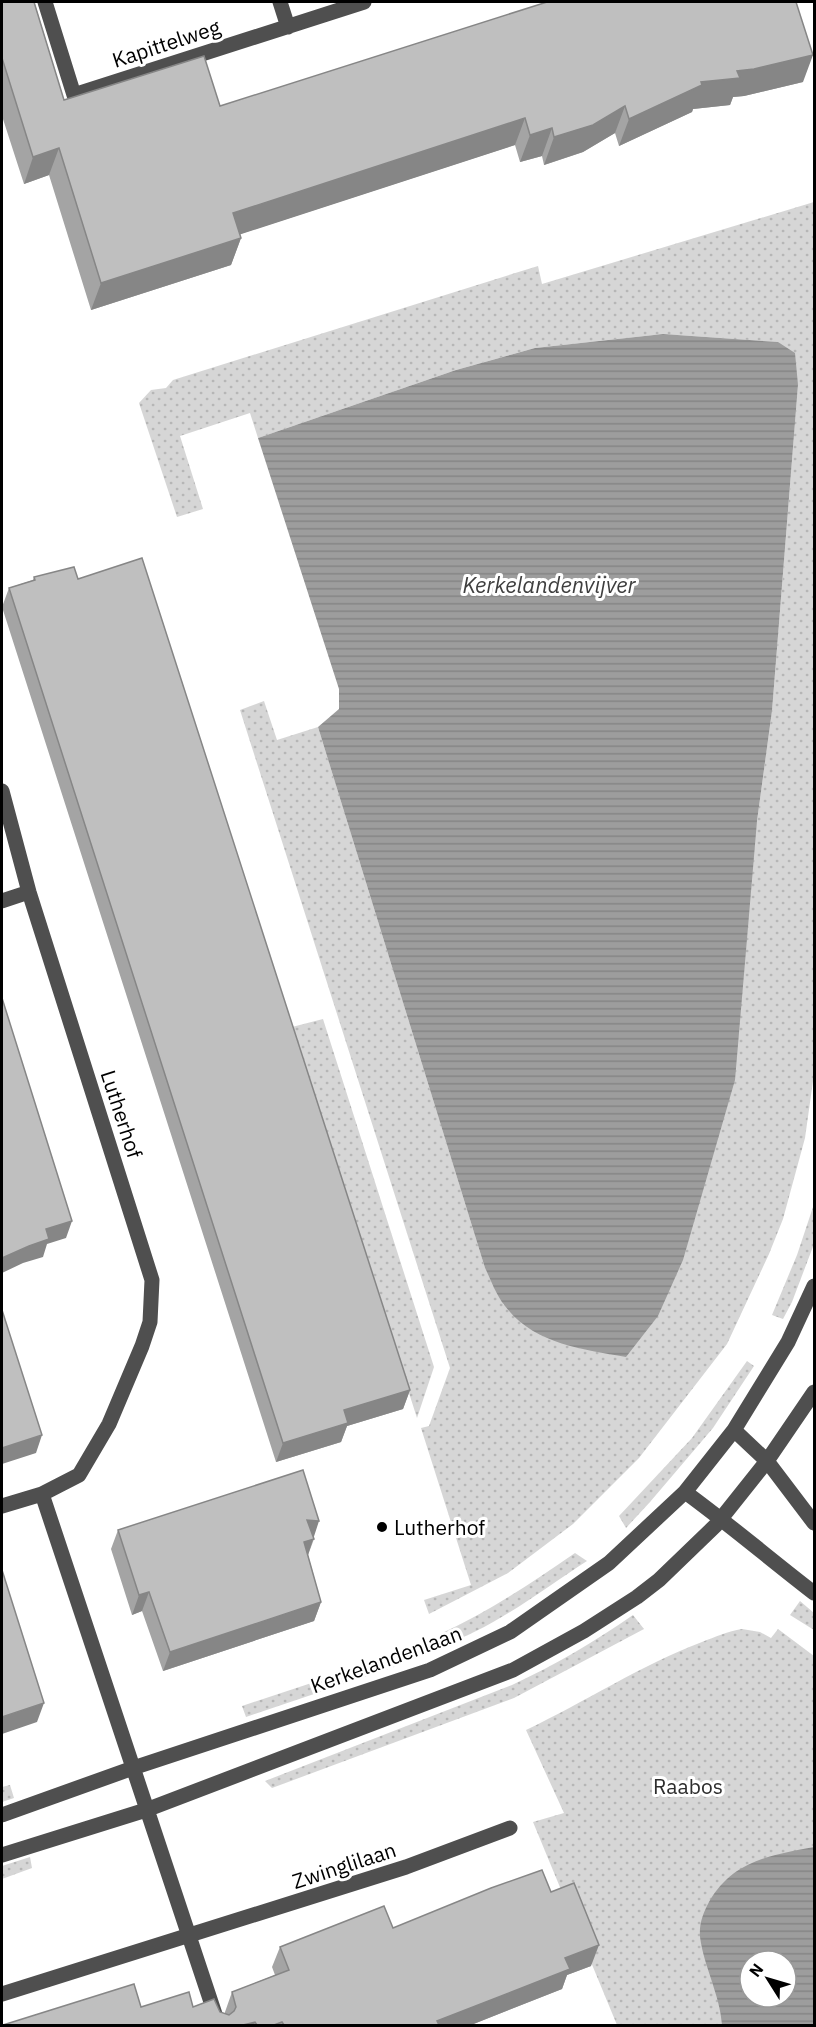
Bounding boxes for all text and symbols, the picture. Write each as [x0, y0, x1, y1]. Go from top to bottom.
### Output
street label: Kapittelweg [108, 12, 224, 74]
water label: Kerkelandenvijver [462, 570, 637, 599]
street label: Lutherhof [95, 1066, 149, 1162]
place label: Lutherhof [394, 1513, 485, 1541]
marker: Lutherhof [375, 1520, 389, 1534]
street label: Kerkelandenlaan [307, 1619, 465, 1699]
park label: Raabos [653, 1772, 723, 1800]
street label: Zwinglilaan [289, 1835, 399, 1895]
north arrow [738, 1949, 798, 2009]
text: N [745, 1959, 767, 1981]

